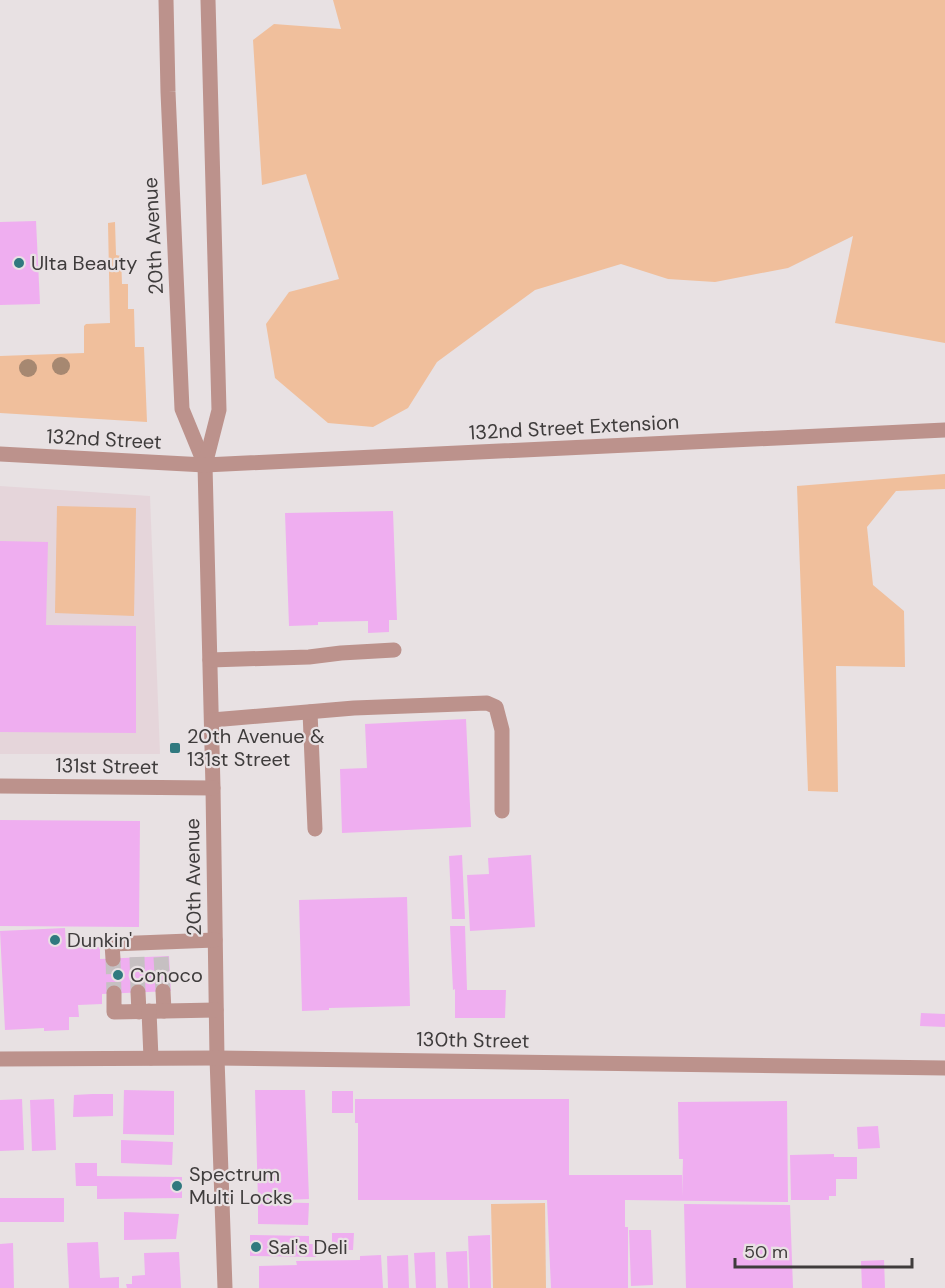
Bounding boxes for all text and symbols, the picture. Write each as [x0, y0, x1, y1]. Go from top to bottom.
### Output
street label: 20th Avenue [137, 177, 169, 295]
place label: Ulta Beauty [31, 250, 137, 276]
marker: Ulta Beauty [12, 256, 26, 270]
street label: 132nd Street Extension [468, 409, 680, 445]
street label: 132nd Street [46, 423, 163, 455]
place label: 20th Avenue & 131st Street [187, 723, 325, 772]
marker: 20th Avenue & 131st Street [168, 741, 182, 755]
street label: 131st Street [55, 752, 159, 780]
street label: 20th Avenue [179, 818, 207, 936]
place label: Dunkin' [67, 927, 132, 953]
marker: Dunkin' [48, 933, 62, 947]
place label: Conoco [130, 962, 203, 988]
marker: Conoco [111, 968, 125, 982]
street label: 130th Street [416, 1026, 530, 1054]
place label: Spectrum Multi Locks [189, 1161, 293, 1210]
marker: Spectrum Multi Locks [170, 1179, 184, 1193]
scale bar [735, 1231, 912, 1269]
place label: Sal's Deli [268, 1234, 348, 1260]
marker: Sal's Deli [249, 1240, 263, 1254]
text: 50 m [744, 1240, 788, 1264]

